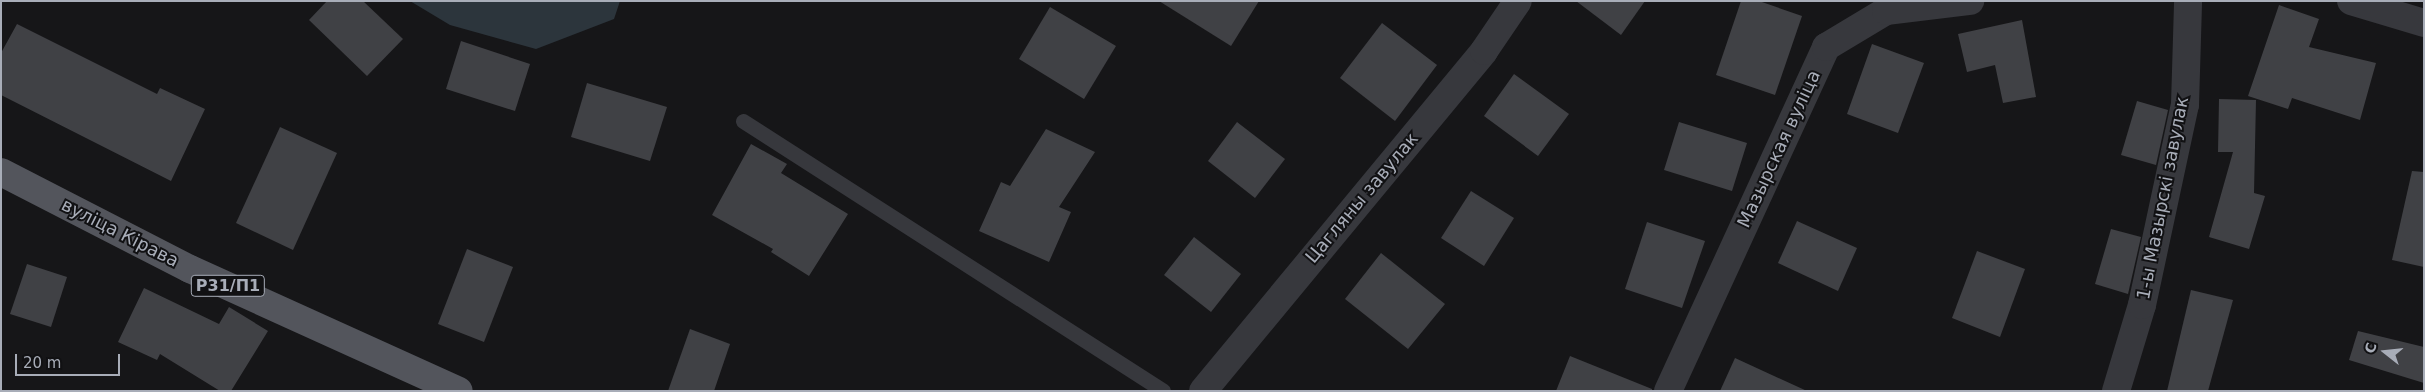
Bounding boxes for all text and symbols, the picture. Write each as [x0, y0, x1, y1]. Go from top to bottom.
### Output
street label: Мазырская вуліца [1733, 67, 1825, 231]
street label: 1-ы Мазырскі завулак [2133, 95, 2193, 301]
street label: Цагляны завулак [1301, 128, 1423, 268]
street label: вуліца Кірава [58, 194, 182, 272]
road number: Р31/П1 [190, 272, 266, 300]
north arrow [2360, 327, 2410, 377]
text: С [2361, 341, 2380, 355]
scale bar [18, 344, 122, 376]
text: 20 m [23, 354, 61, 372]

